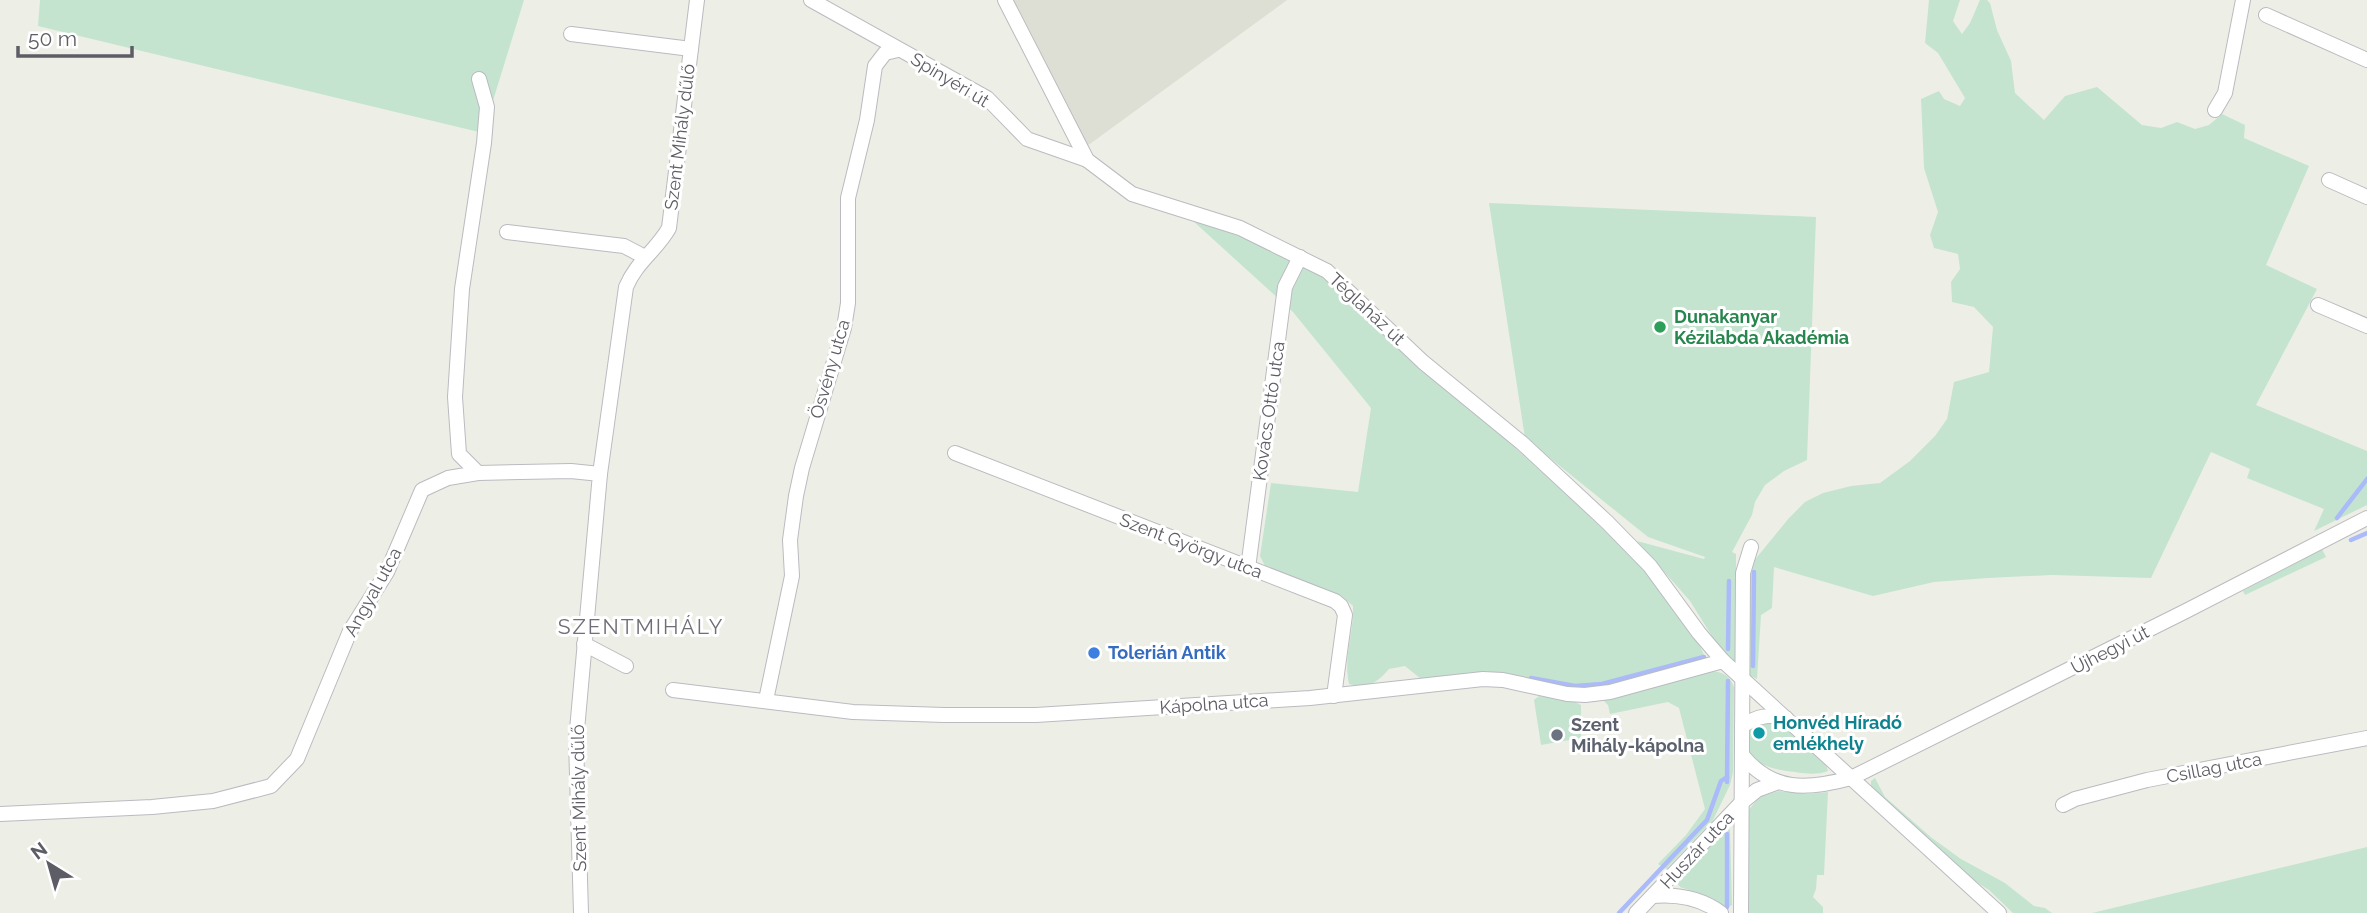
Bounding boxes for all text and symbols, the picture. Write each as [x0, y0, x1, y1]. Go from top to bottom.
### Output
scale bar [18, 14, 131, 58]
text: 50 m [28, 26, 77, 51]
street label: Spinyéri út [907, 48, 993, 111]
street label: Szent Mihály dűlő [660, 62, 699, 211]
street label: Téglaház út [1325, 268, 1410, 349]
place label: Dunakanyar Kézilabda Akadémia [1674, 306, 1849, 348]
street label: Ösvény utca [805, 317, 854, 421]
marker: Dunakanyar Kézilabda Akadémia [1652, 319, 1668, 335]
street label: Kovács Ottó utca [1248, 340, 1289, 482]
street label: Szent György utca [1117, 509, 1266, 582]
street label: Angyal utca [340, 544, 406, 640]
district label: SZENTMIHÁLY [558, 614, 724, 639]
street label: Újhegyi út [2067, 620, 2152, 678]
place label: Tolerián Antik [1108, 642, 1227, 663]
marker: Tolerián Antik [1086, 645, 1102, 661]
street label: Kápolna utca [1159, 689, 1269, 718]
place label: Honvéd Híradó emlékhely [1773, 712, 1902, 754]
place label: Szent Mihály-kápolna [1571, 714, 1704, 756]
street label: Szent Mihály dűlő [567, 724, 590, 872]
marker: Honvéd Híradó emlékhely [1751, 725, 1767, 741]
marker: Szent Mihály-kápolna [1549, 727, 1565, 743]
street label: Csillag utca [2165, 748, 2263, 787]
street label: Huszár utca [1656, 807, 1738, 893]
north arrow [14, 829, 84, 899]
text: N [26, 837, 51, 864]

